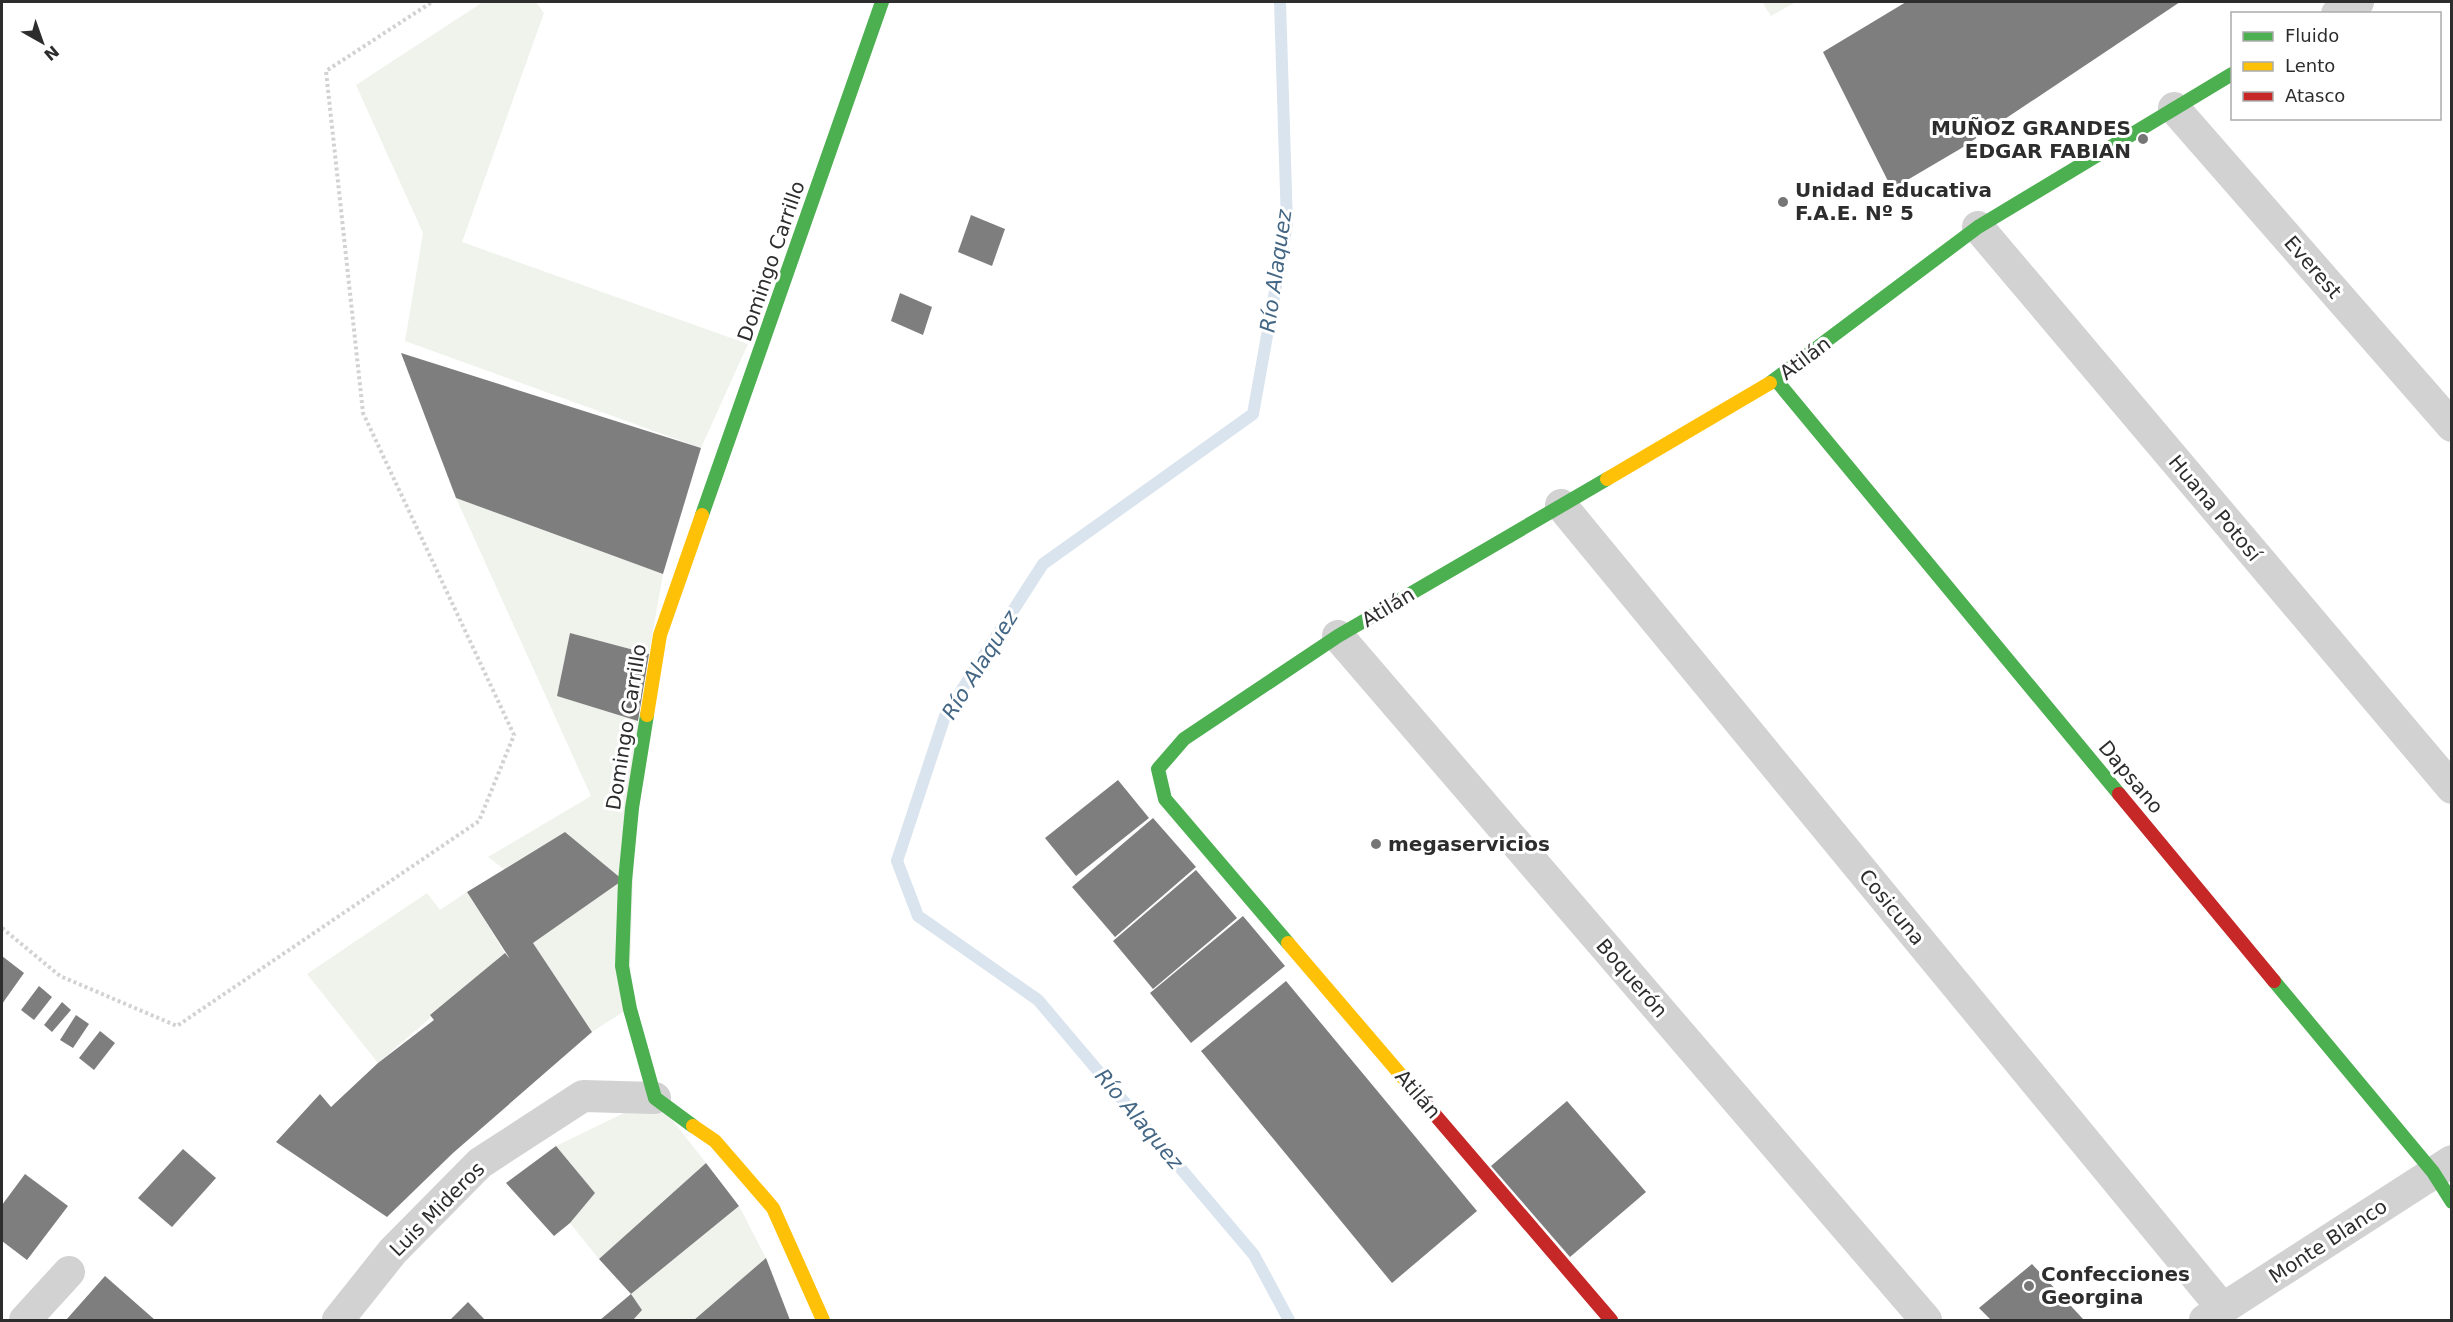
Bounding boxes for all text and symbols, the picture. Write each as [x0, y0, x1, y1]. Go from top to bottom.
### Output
north arrow [12, 12, 72, 72]
legend [2231, 12, 2441, 120]
text: Fluido [2285, 25, 2339, 46]
text: N [40, 42, 63, 65]
text: Lento [2285, 55, 2335, 76]
text: Atasco [2285, 85, 2345, 106]
place label: MUÑOZ GRANDES EDGAR FABIAN [1931, 116, 2131, 163]
marker: MUÑOZ GRANDES EDGAR FABIAN [2136, 132, 2150, 146]
street label: Domingo Carrillo [732, 178, 810, 344]
place label: Unidad Educativa F.A.E. Nº 5 [1795, 178, 1992, 225]
marker: Unidad Educativa F.A.E. Nº 5 [1776, 195, 1790, 209]
water label: Río Alaquez [1256, 207, 1297, 334]
street label: Everest [2279, 231, 2347, 303]
street label: Atilán [1775, 331, 1835, 385]
street label: Huana Potosí [2164, 450, 2267, 567]
street label: Atilán [1357, 582, 1419, 632]
water label: Río Alaquez [937, 605, 1023, 724]
street label: Domingo Carrillo [601, 642, 651, 812]
street label: Dapsano [2094, 736, 2168, 818]
place label: megaservicios [1388, 832, 1550, 856]
marker: megaservicios [1369, 837, 1383, 851]
street label: Cosicuna [1854, 864, 1930, 950]
street label: Boquerón [1591, 934, 1673, 1022]
water label: Río Alaquez [1090, 1064, 1189, 1175]
street label: Atilán [1390, 1065, 1446, 1123]
street label: Luis Mideros [385, 1157, 489, 1261]
street label: Monte Blanco [2264, 1194, 2392, 1288]
place label: Confecciones Georgina [2041, 1262, 2190, 1309]
marker: Confecciones Georgina [2022, 1279, 2036, 1293]

